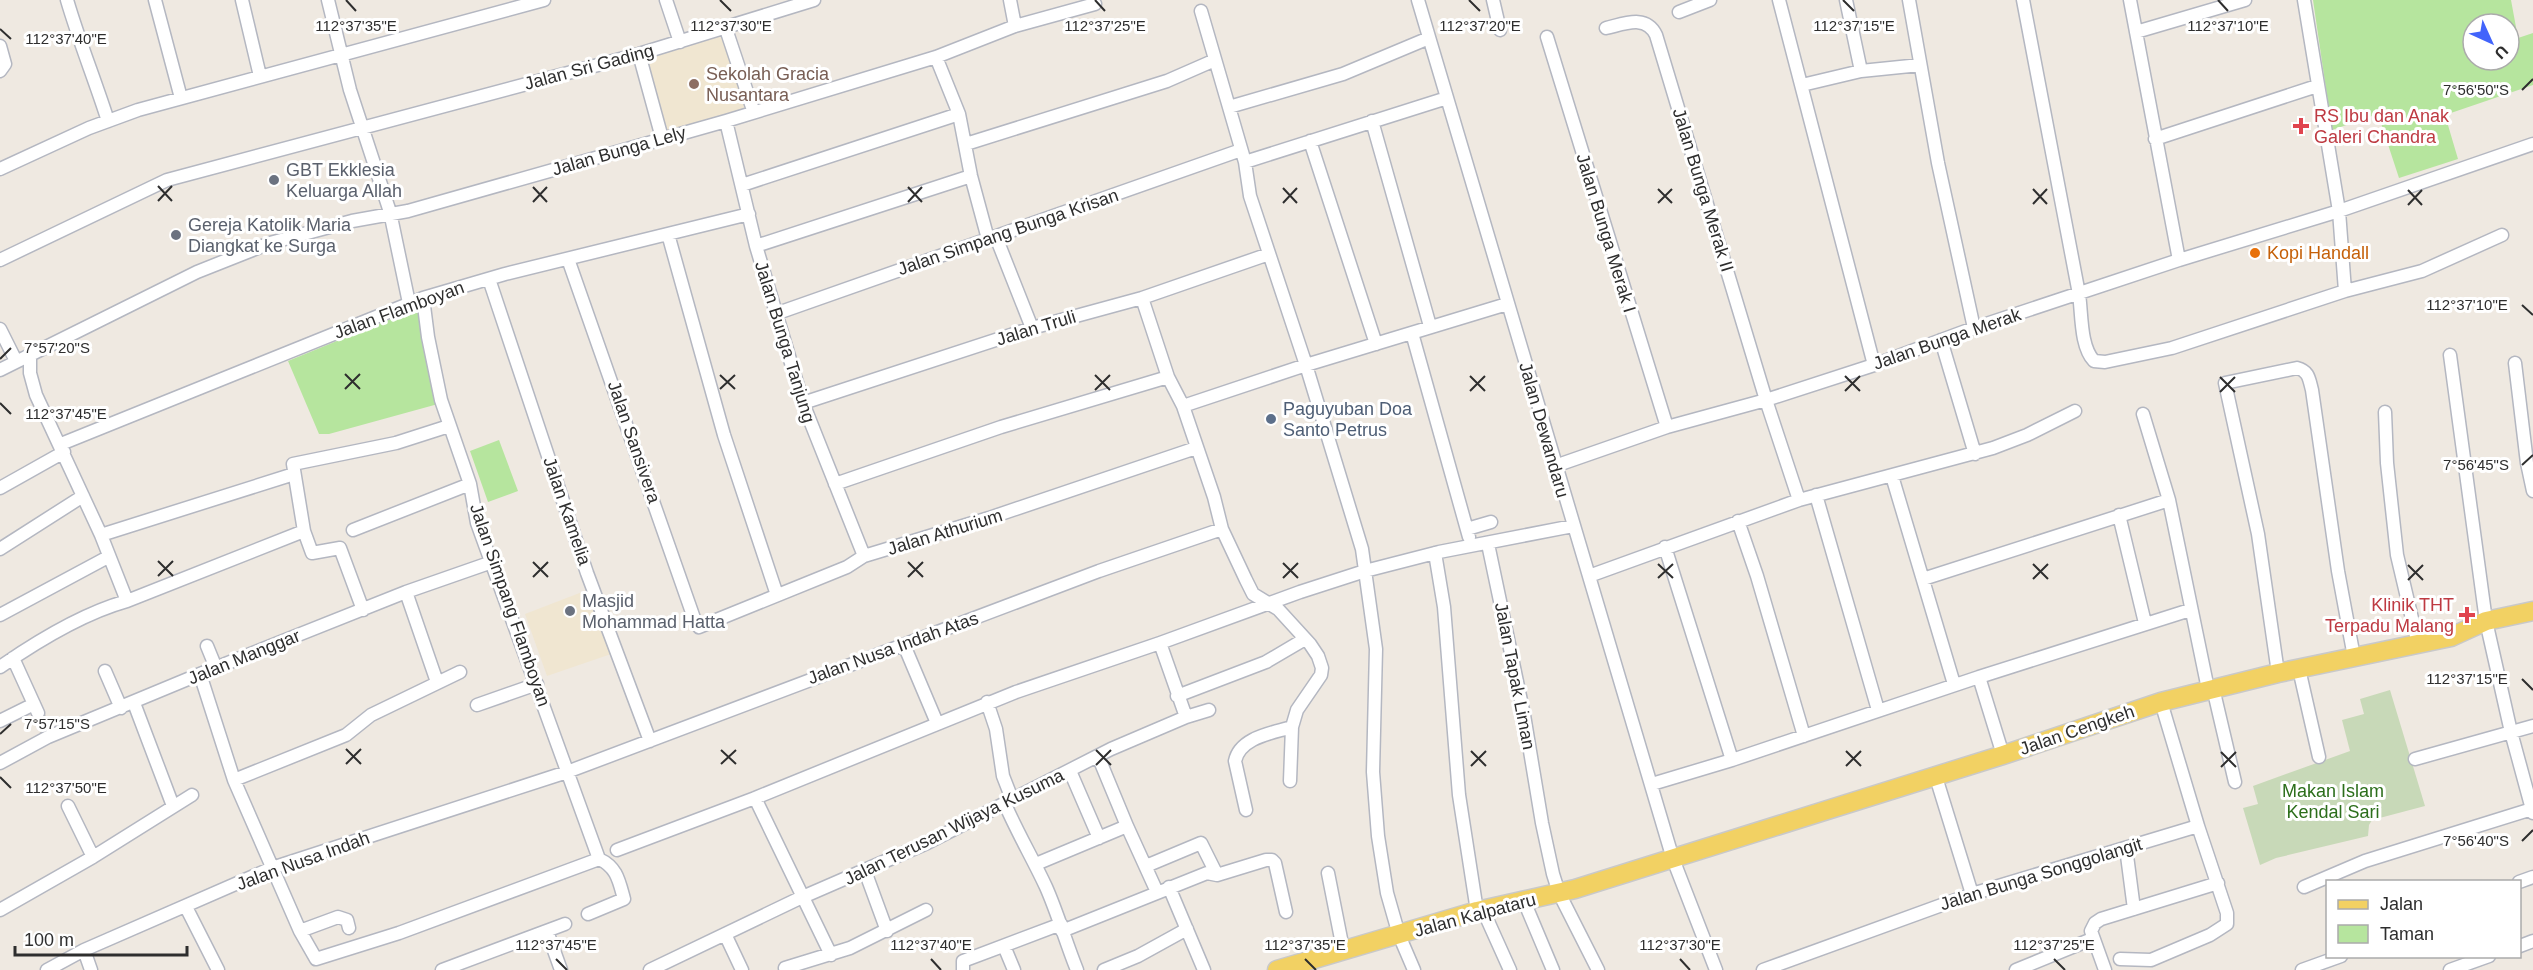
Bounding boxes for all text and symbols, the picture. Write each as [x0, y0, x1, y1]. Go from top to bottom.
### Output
north arrow [2461, 12, 2521, 72]
text: 112°37'35"E [315, 17, 397, 34]
text: 112°37'30"E [690, 17, 772, 34]
text: 112°37'25"E [1064, 17, 1146, 34]
text: 112°37'20"E [1439, 17, 1521, 34]
text: 112°37'15"E [1813, 17, 1895, 34]
text: 112°37'10"E [2187, 17, 2269, 34]
text: 112°37'40"E [25, 30, 107, 47]
street label: Jalan Sri Gading [522, 40, 656, 94]
text: U [2491, 42, 2511, 62]
place label: Sekolah Gracia Nusantara [706, 64, 830, 105]
marker: Sekolah Gracia Nusantara [687, 77, 701, 91]
text: 7°56'50"S [2443, 81, 2509, 98]
street label: Jalan Bunga Merak II [1669, 106, 1737, 274]
place label: RS Ibu dan Anak Galeri Chandra [2314, 106, 2450, 147]
marker: RS Ibu dan Anak Galeri Chandra [2292, 117, 2310, 135]
street label: Jalan Bunga Lely [550, 122, 688, 180]
street label: Jalan Bunga Merak I [1572, 151, 1640, 315]
place label: GBT Ekklesia Keluarga Allah [286, 160, 402, 201]
marker: GBT Ekklesia Keluarga Allah [267, 173, 281, 187]
street label: Jalan Simpang Bunga Krisan [895, 185, 1121, 279]
place label: Gereja Katolik Maria Diangkat ke Surga [188, 215, 352, 256]
marker: Gereja Katolik Maria Diangkat ke Surga [169, 228, 183, 242]
place label: Kopi Handall [2267, 243, 2369, 263]
marker: Kopi Handall [2248, 246, 2262, 260]
street label: Jalan Bunga Tanjung [751, 259, 819, 425]
street label: Jalan Flamboyan [331, 277, 467, 343]
text: 112°37'10"E [2426, 296, 2508, 313]
street label: Jalan Bunga Merak [1870, 304, 2025, 374]
street label: Jalan Truli [994, 306, 1078, 350]
text: 7°57'20"S [24, 339, 90, 356]
street label: Jalan Dewandaru [1515, 360, 1573, 500]
street label: Jalan Sansivera [604, 378, 665, 507]
place label: Paguyuban Doa Santo Petrus [1283, 399, 1413, 440]
text: 112°37'45"E [25, 405, 107, 422]
marker: Paguyuban Doa Santo Petrus [1264, 412, 1278, 426]
street label: Jalan Kamelia [539, 454, 595, 569]
text: 7°56'45"S [2443, 456, 2509, 473]
street label: Jalan Simpang Flamboyan [466, 501, 554, 709]
street label: Jalan Athurium [885, 505, 1005, 559]
place label: Masjid Mohammad Hatta [582, 591, 726, 632]
place label: Klinik THT Terpadu Malang [2325, 595, 2454, 636]
street label: Jalan Tapak Liman [1491, 601, 1539, 751]
marker: Masjid Mohammad Hatta [563, 604, 577, 618]
marker: Klinik THT Terpadu Malang [2458, 606, 2476, 624]
street label: Jalan Nusa Indah Atas [805, 608, 981, 688]
street label: Jalan Manggar [185, 625, 303, 689]
text: 112°37'15"E [2426, 670, 2508, 687]
street label: Jalan Cengkeh [2017, 701, 2137, 759]
text: 7°57'15"S [24, 715, 90, 732]
street label: Jalan Terusan Wijaya Kusuma [841, 765, 1068, 889]
text: 112°37'50"E [25, 779, 107, 796]
park label: Makan Islam Kendal Sari [2282, 781, 2384, 822]
street label: Jalan Nusa Indah [234, 828, 372, 894]
text: 7°56'40"S [2443, 832, 2509, 849]
street label: Jalan Bunga Songgolangit [1938, 834, 2144, 914]
legend [2326, 880, 2521, 958]
street label: Jalan Kalpataru [1412, 889, 1538, 941]
text: Jalan [2380, 894, 2423, 914]
scale bar [15, 919, 188, 957]
text: Taman [2380, 924, 2434, 944]
text: 100 m [24, 930, 74, 950]
text: 112°37'45"E [515, 936, 597, 953]
text: 112°37'40"E [890, 936, 972, 953]
text: 112°37'35"E [1264, 936, 1346, 953]
text: 112°37'30"E [1639, 936, 1721, 953]
text: 112°37'25"E [2013, 936, 2095, 953]

